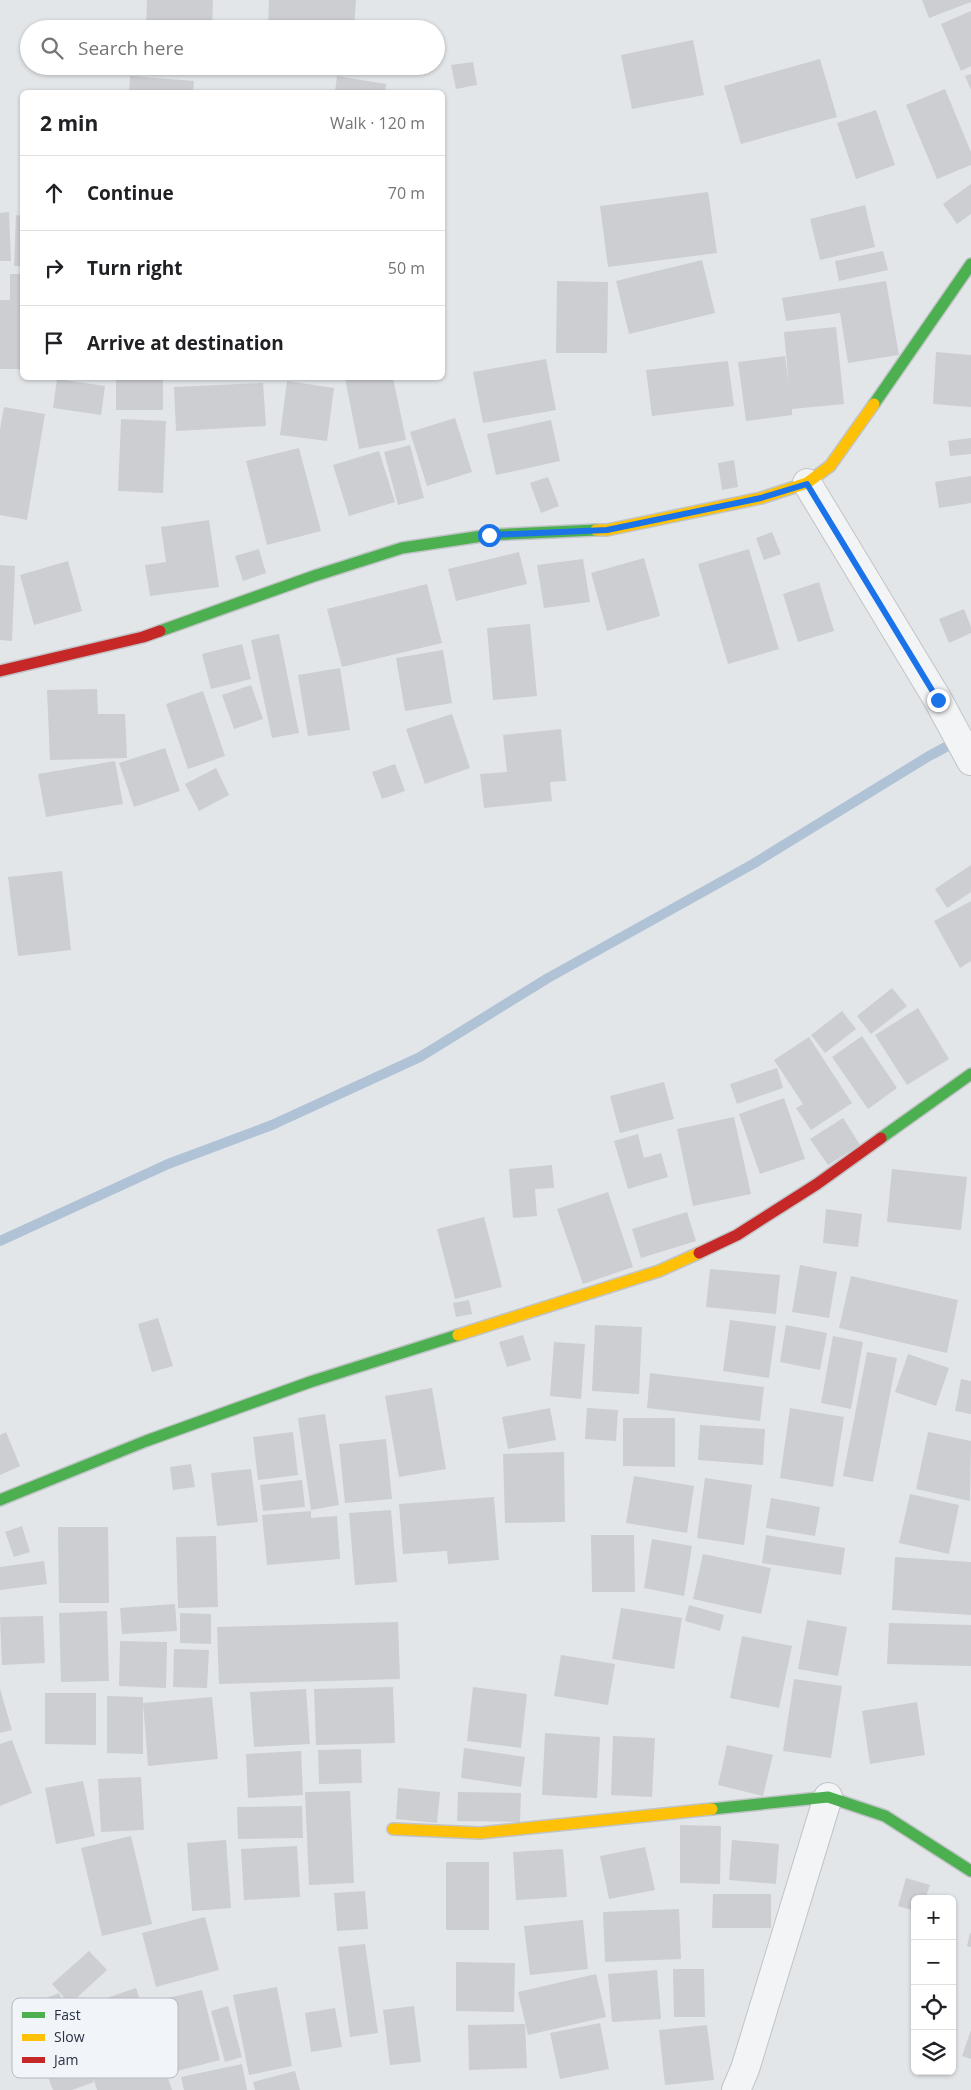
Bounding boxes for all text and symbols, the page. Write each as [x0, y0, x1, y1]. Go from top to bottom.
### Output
search box [20, 20, 445, 75]
icon: search [38, 34, 66, 62]
text: Search here [78, 35, 184, 61]
text: 2 min [40, 109, 98, 137]
text: Walk · 120 m [330, 112, 425, 134]
icon: ahead [40, 179, 68, 207]
text: Continue [87, 180, 174, 206]
text: 70 m [388, 182, 425, 204]
icon: right [40, 254, 68, 282]
text: Turn right [87, 255, 182, 281]
text: 50 m [388, 257, 425, 279]
icon: arrive [40, 329, 68, 357]
text: Arrive at destination [87, 330, 284, 356]
route start [478, 524, 501, 547]
route end [927, 689, 950, 712]
map controls [911, 1895, 956, 2075]
button: + [911, 1895, 956, 1940]
button: − [911, 1940, 956, 1985]
button: locate [911, 1985, 956, 2030]
legend [12, 1998, 178, 2078]
text: Fast [54, 2005, 81, 2024]
text: Slow [54, 2027, 85, 2046]
button: layers [911, 2030, 956, 2075]
text: Jam [52, 2050, 79, 2069]

